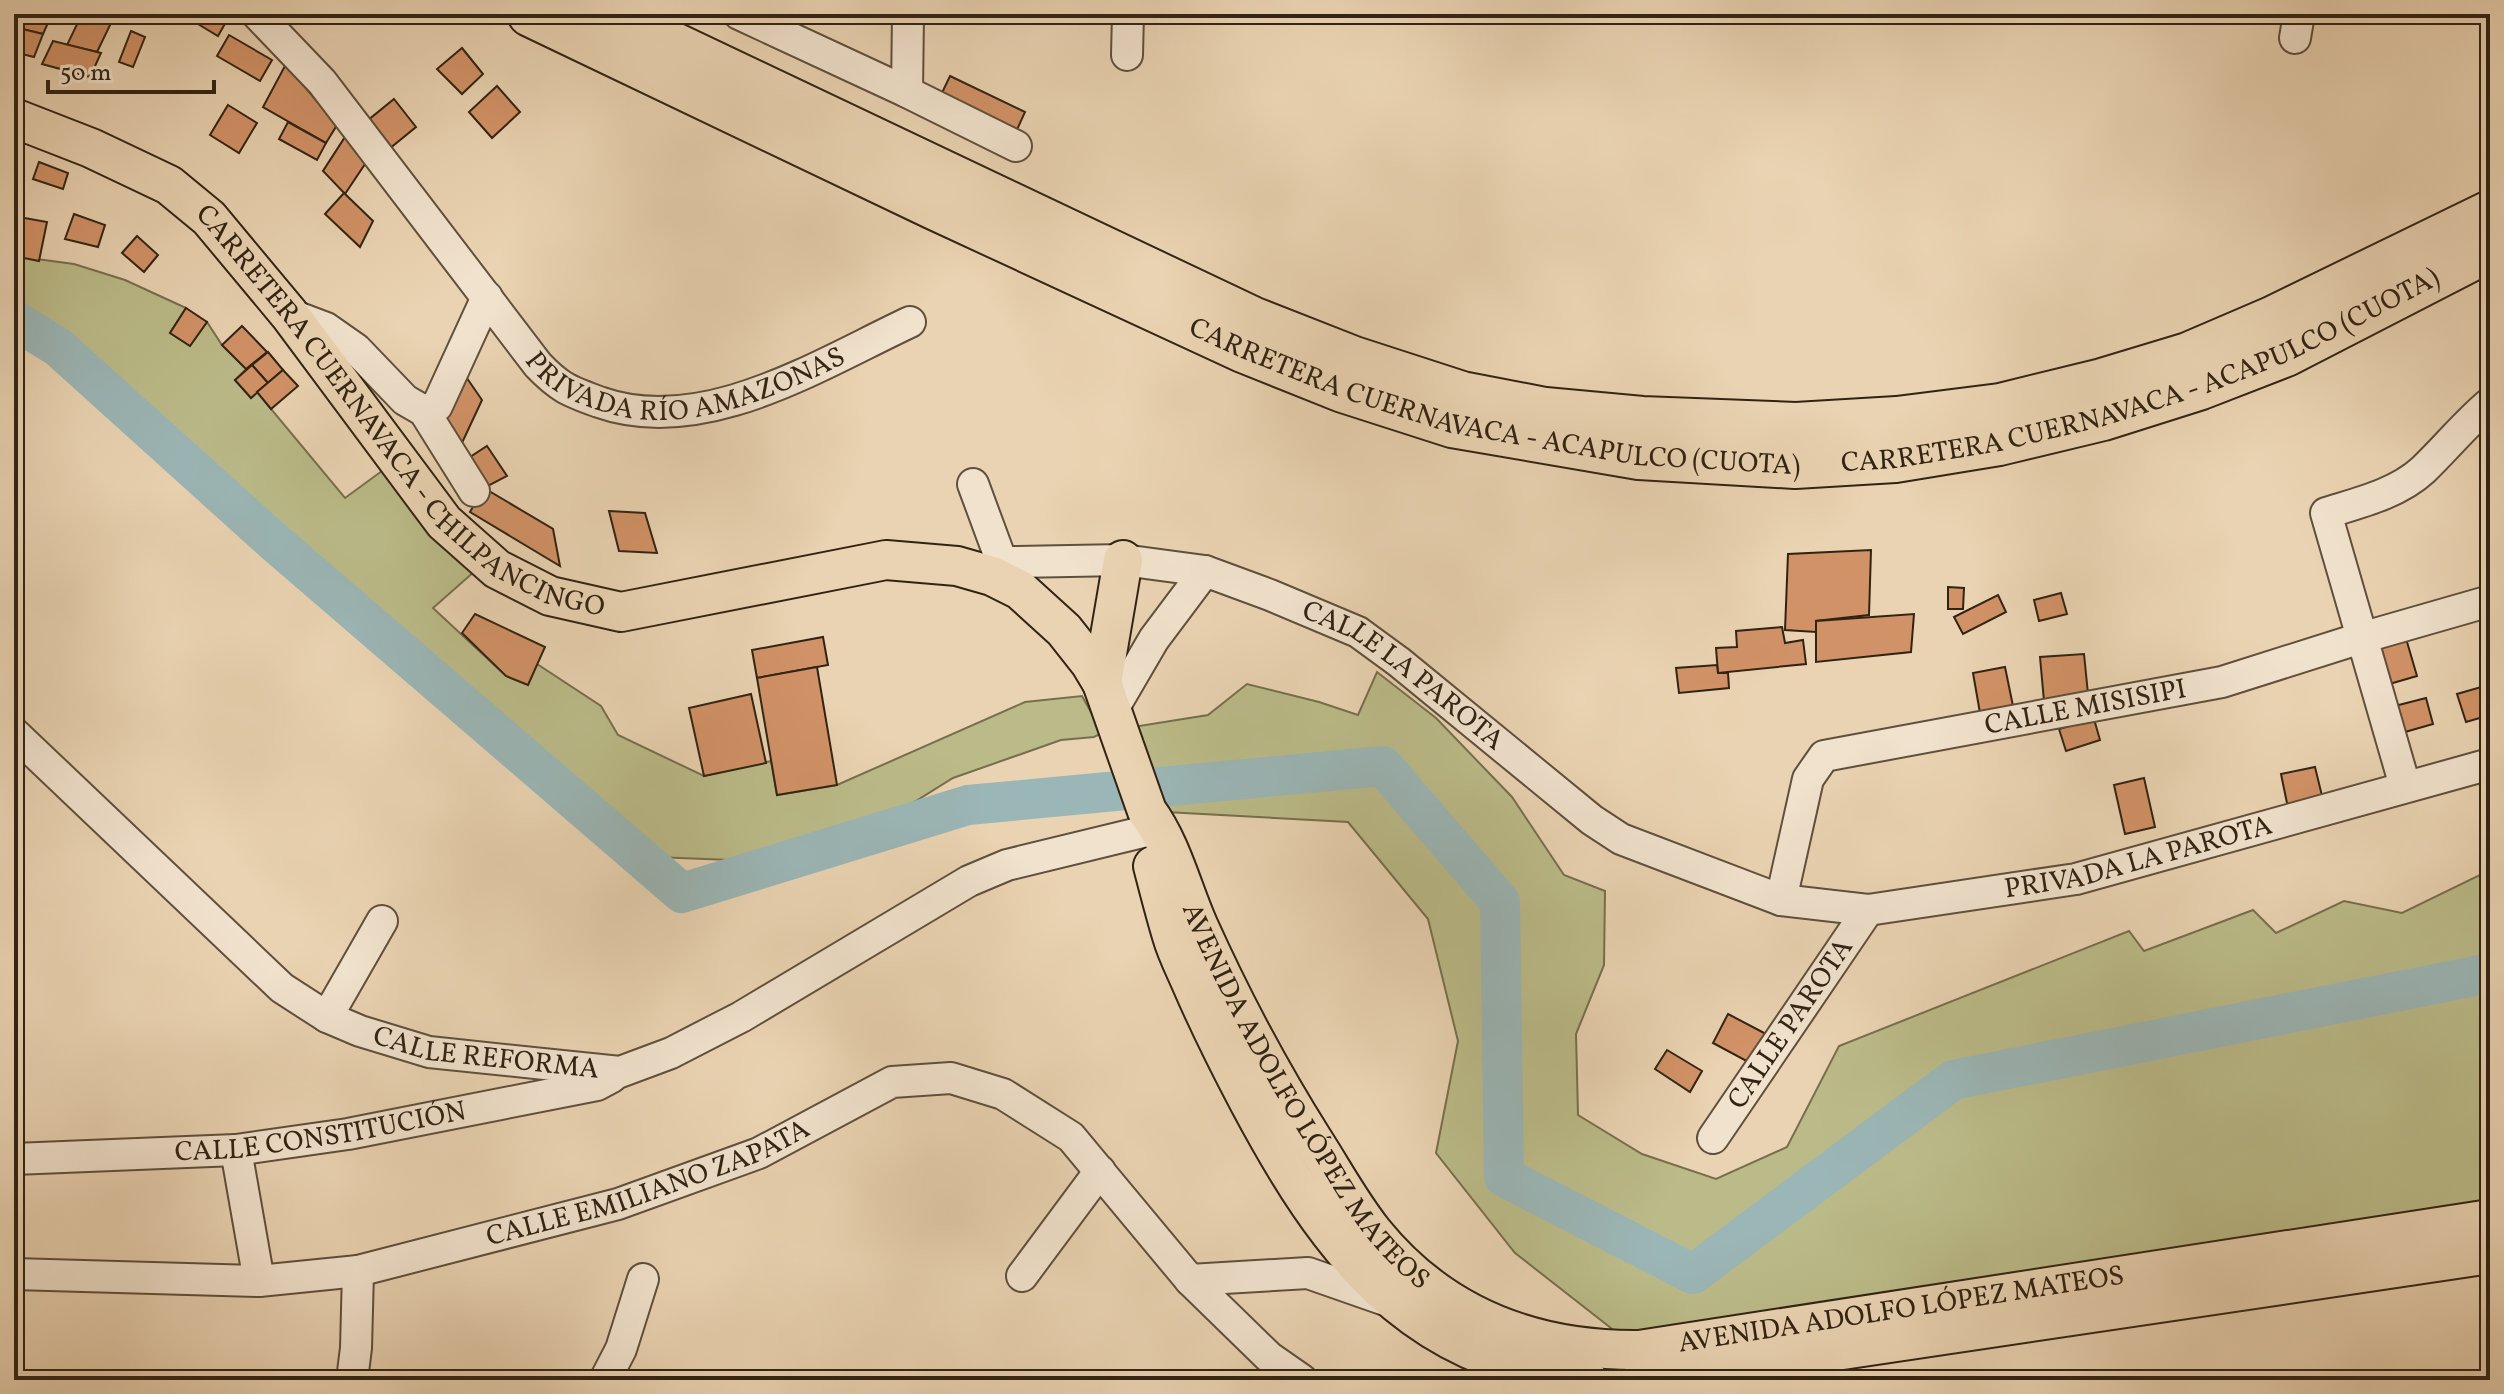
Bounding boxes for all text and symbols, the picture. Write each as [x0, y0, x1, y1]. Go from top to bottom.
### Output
scale bar [48, 44, 214, 94]
text: 50 m [60, 57, 112, 91]
street label: CARRETERA CUERNAVACA - CHILPANCINGO [187, 195, 608, 627]
street label: CARRETERA CUERNAVACA - ACAPULCO (CUOTA) [1840, 259, 2447, 483]
street label: CARRETERA CUERNAVACA - ACAPULCO (CUOTA) [1182, 308, 1801, 486]
street label: PRIVADA RÍO AMAZONAS [519, 329, 859, 363]
text: PRIVADA RÍO AMAZONAS [515, 337, 852, 432]
street label: CALLE LA PAROTA [1296, 591, 1513, 760]
street label: CALLE MISISIPI [1982, 670, 2189, 745]
street label: PRIVADA LA PAROTA [2002, 806, 2277, 909]
street label: AVENIDA ADOLFO LÓPEZ MATEOS [1172, 897, 1438, 1299]
street label: CALLE PAROTA [1718, 930, 1863, 1117]
street label: CALLE REFORMA [368, 1017, 601, 1089]
street label: CALLE CONSTITUCIÓN [174, 1092, 469, 1172]
street label: CALLE EMILIANO ZAPATA [482, 1110, 817, 1257]
street label: AVENIDA ADOLFO LÓPEZ MATEOS [1676, 1256, 2127, 1363]

